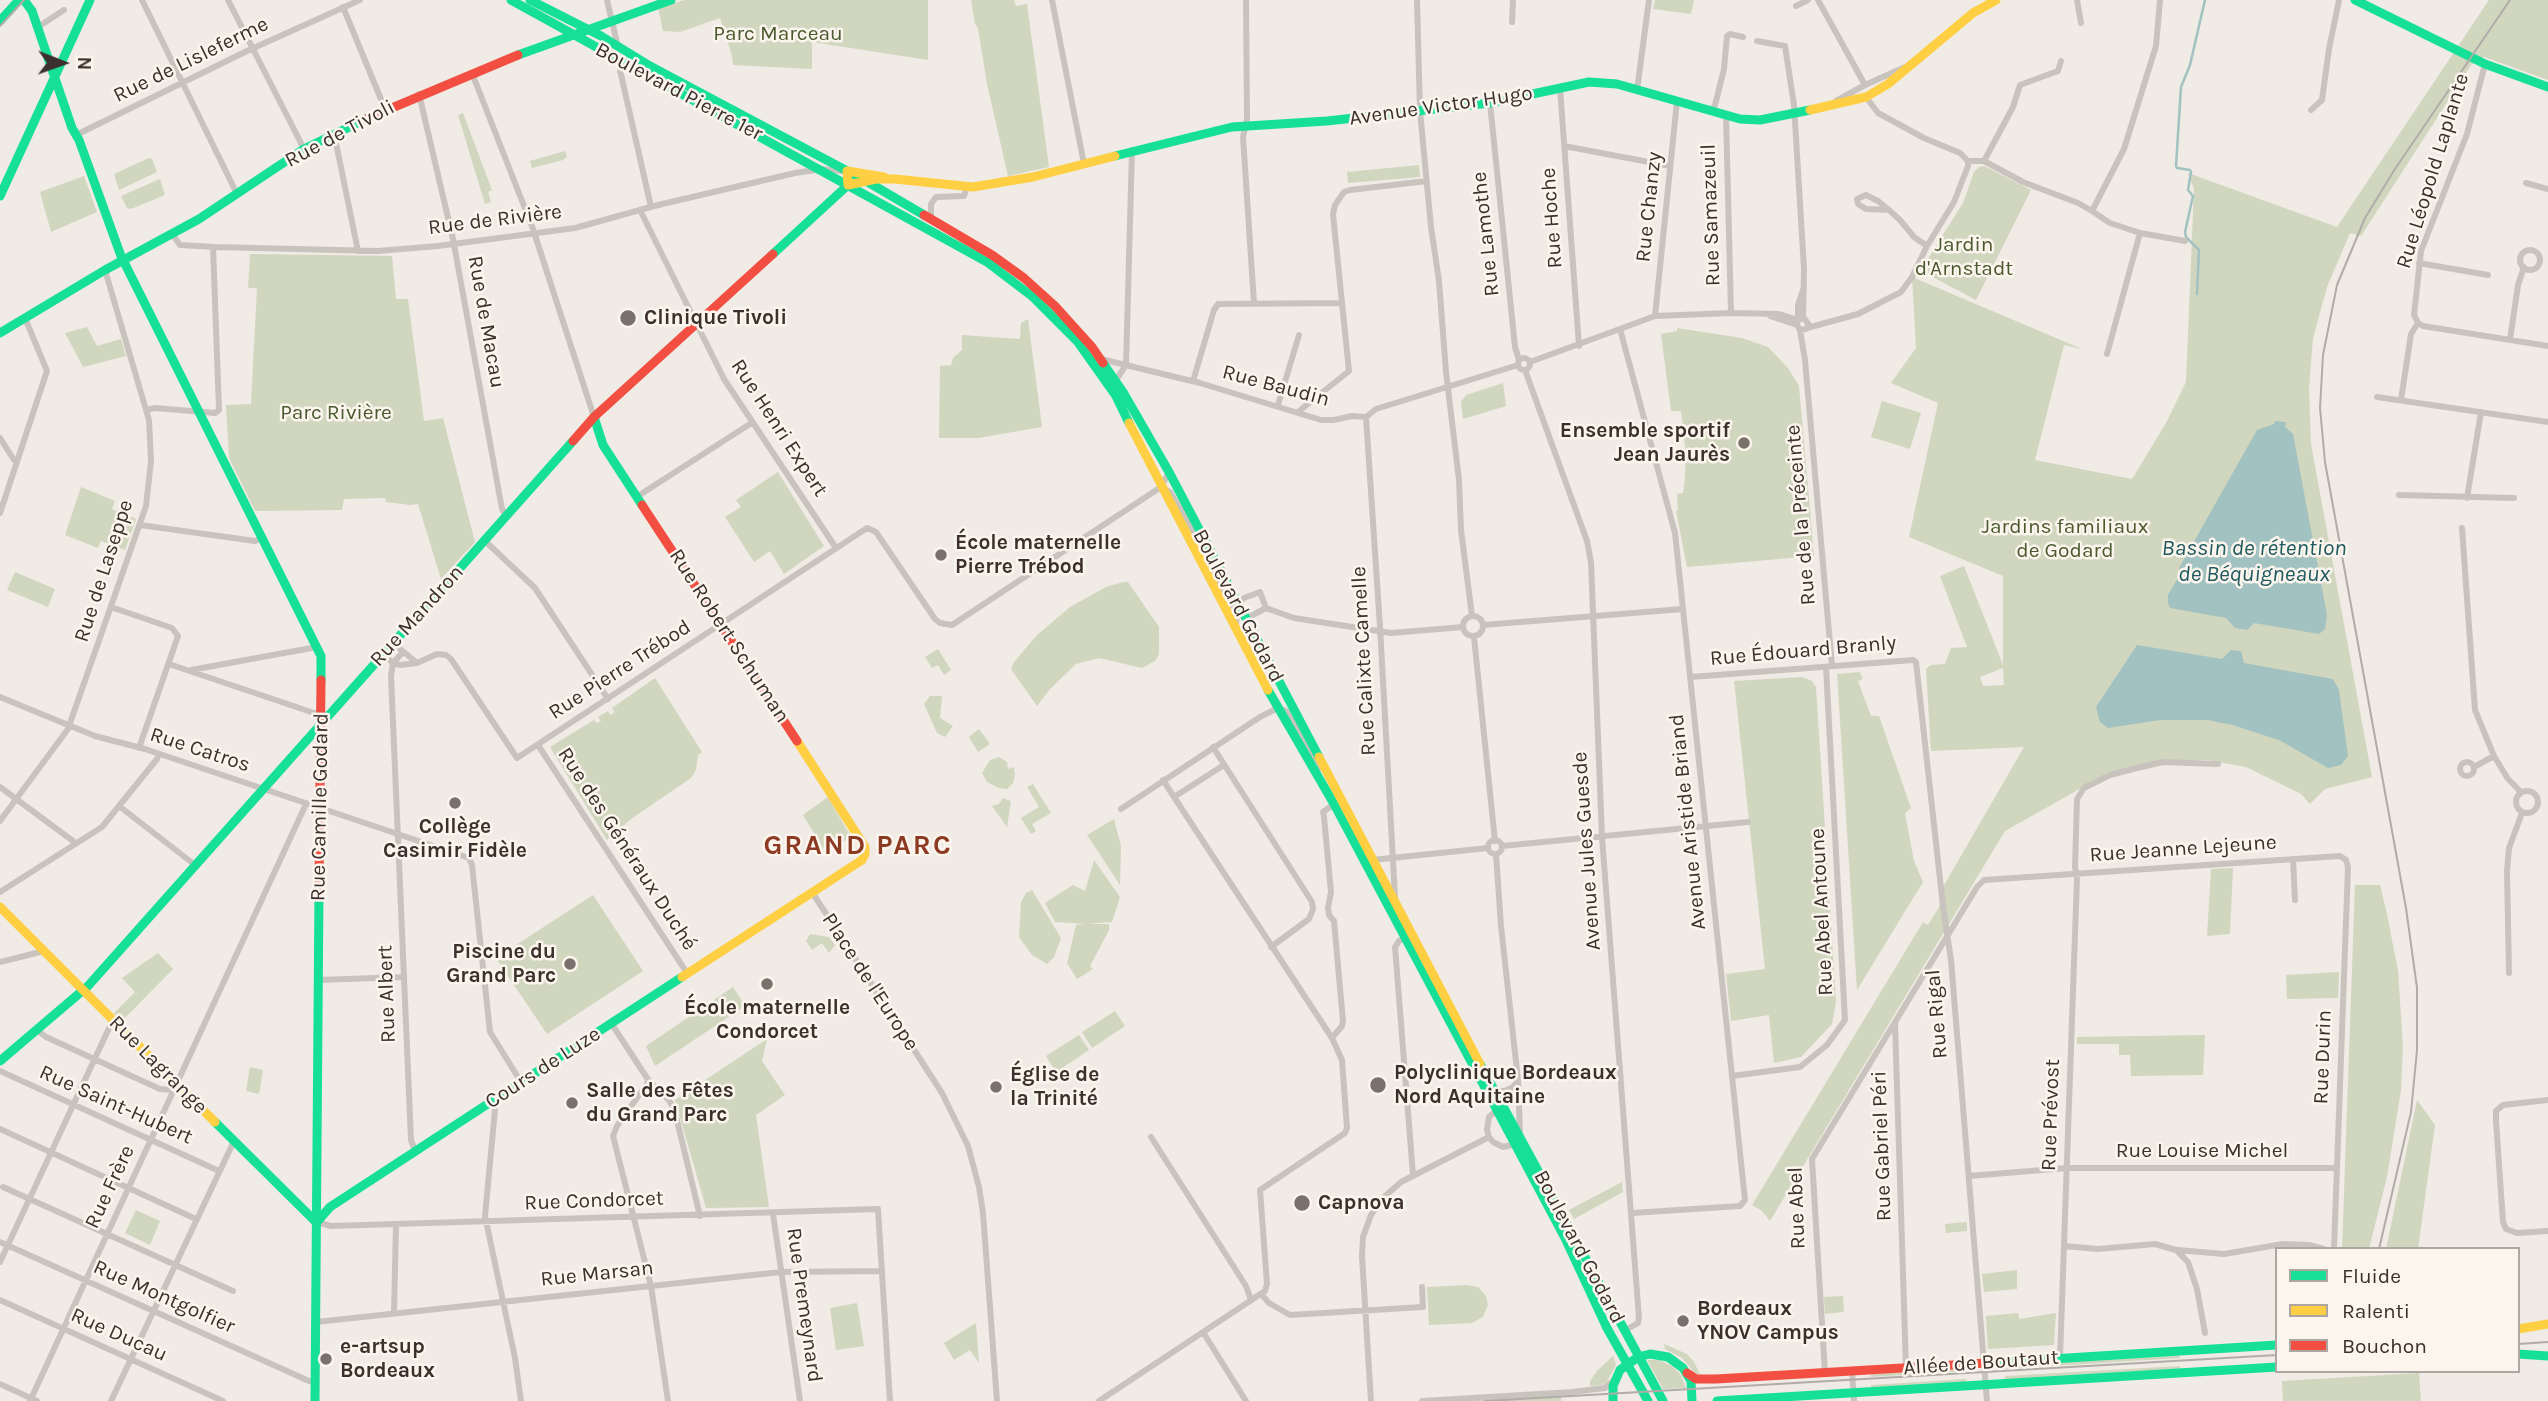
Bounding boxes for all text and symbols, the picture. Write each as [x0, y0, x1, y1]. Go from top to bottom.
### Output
street label: Rue de Lisleferme [109, 12, 273, 108]
park label: Parc Marceau [713, 21, 843, 47]
north arrow [28, 28, 98, 98]
street label: Boulevard Pierre 1er [591, 37, 767, 147]
text: N [73, 56, 95, 70]
street label: Rue Léopold Laplante [2391, 70, 2475, 272]
street label: Avenue Victor Hugo [1348, 81, 1534, 131]
street label: Rue de Tivoli [281, 95, 399, 173]
street label: Rue Samazeuil [1696, 143, 1726, 287]
street label: Rue Chanzy [1631, 151, 1667, 263]
street label: Rue Hoche [1536, 167, 1568, 269]
street label: Rue Lamothe [1467, 170, 1505, 298]
street label: Rue de Rivière [427, 199, 563, 241]
park label: Jardin d'Arnstadt [1915, 232, 2013, 282]
street label: Rue de Macau [462, 254, 510, 390]
place label: Clinique Tivoli [644, 305, 787, 331]
marker: Clinique Tivoli [618, 308, 638, 328]
street label: Rue Henri Expert [725, 355, 833, 501]
street label: Rue Baudin [1220, 360, 1332, 412]
park label: Parc Rivière [280, 400, 392, 426]
place label: Ensemble sportif Jean Jaurès [1560, 418, 1730, 468]
street label: Rue de la Préceinte [1781, 424, 1821, 606]
marker: Ensemble sportif Jean Jaurès [1736, 435, 1752, 451]
street label: Rue de Laseppe [69, 497, 139, 645]
park label: Jardins familiaux de Godard [1982, 514, 2148, 564]
street label: Boulevard Godard [1187, 525, 1289, 687]
place label: École maternelle Pierre Trébod [955, 530, 1121, 580]
water label: Bassin de rétention de Béquigneaux [2162, 534, 2346, 588]
street label: Rue Robert Schuman [663, 544, 795, 728]
marker: École maternelle Pierre Trébod [933, 547, 949, 563]
street label: Rue Mandron [365, 560, 469, 672]
street label: Rue Calixte Camelle [1346, 566, 1382, 756]
street label: Rue Pierre Trébod [544, 615, 696, 725]
street label: Rue Édouard Branly [1709, 630, 1897, 672]
street label: Rue Camille Godard [306, 713, 334, 901]
street label: Avenue Aristide Briand [1664, 713, 1712, 931]
street label: Rue Catros [147, 722, 253, 778]
street label: Rue des Généraux Duché [552, 743, 702, 955]
street label: Avenue Jules Guesde [1567, 751, 1607, 951]
marker: Collège Casimir Fidèle [447, 795, 463, 811]
place label: Collège Casimir Fidèle [383, 814, 527, 864]
street label: Rue Abel Antoune [1805, 828, 1839, 996]
district label: GRAND PARC [765, 829, 951, 863]
street label: Rue Jeanne Lejeune [2089, 830, 2277, 868]
street label: Place de l'Europe [816, 908, 924, 1056]
place label: Piscine du Grand Parc [446, 939, 556, 989]
street label: Rue Albert [373, 945, 401, 1043]
marker: Piscine du Grand Parc [562, 956, 578, 972]
street label: Rue Rigal [1921, 968, 1953, 1060]
marker: École maternelle Condorcet [759, 976, 775, 992]
place label: École maternelle Condorcet [684, 995, 850, 1045]
street label: Rue Durin [2309, 1009, 2337, 1105]
street label: Rue Lagrange [103, 1010, 213, 1120]
street label: Cours de Luze [481, 1021, 605, 1115]
street label: Rue Prévost [2036, 1058, 2066, 1172]
street label: Rue Saint-Hubert [35, 1060, 197, 1150]
place label: Polyclinique Bordeaux Nord Aquitaine [1394, 1060, 1617, 1110]
place label: Église de la Trinité [1010, 1062, 1099, 1112]
street label: Rue Gabriel Péri [1867, 1070, 1897, 1222]
marker: Polyclinique Bordeaux Nord Aquitaine [1368, 1075, 1388, 1095]
place label: Salle des Fêtes du Grand Parc [586, 1078, 734, 1128]
marker: Église de la Trinité [988, 1079, 1004, 1095]
marker: Salle des Fêtes du Grand Parc [564, 1095, 580, 1111]
street label: Rue Louise Michel [2116, 1138, 2288, 1164]
street label: Rue Frère [80, 1141, 140, 1233]
street label: Boulevard Godard [1528, 1166, 1630, 1328]
street label: Rue Abel [1783, 1166, 1811, 1250]
street label: Rue Condorcet [524, 1186, 664, 1216]
place label: Capnova [1318, 1190, 1405, 1216]
marker: Capnova [1292, 1193, 1312, 1213]
street label: Rue Premeynard [781, 1226, 827, 1384]
legend [2275, 1247, 2520, 1373]
street label: Rue Montgolfier [89, 1255, 239, 1339]
street label: Rue Marsan [539, 1256, 655, 1292]
text: Fluide [2342, 1264, 2401, 1288]
place label: Bordeaux YNOV Campus [1697, 1296, 1839, 1346]
text: Ralenti [2342, 1299, 2410, 1323]
street label: Rue Ducau [67, 1303, 171, 1367]
marker: Bordeaux YNOV Campus [1675, 1313, 1691, 1329]
place label: e-artsup Bordeaux [340, 1334, 435, 1384]
text: Bouchon [2342, 1334, 2427, 1358]
street label: Allée de Boutaut [1902, 1345, 2060, 1381]
marker: e-artsup Bordeaux [318, 1351, 334, 1367]

